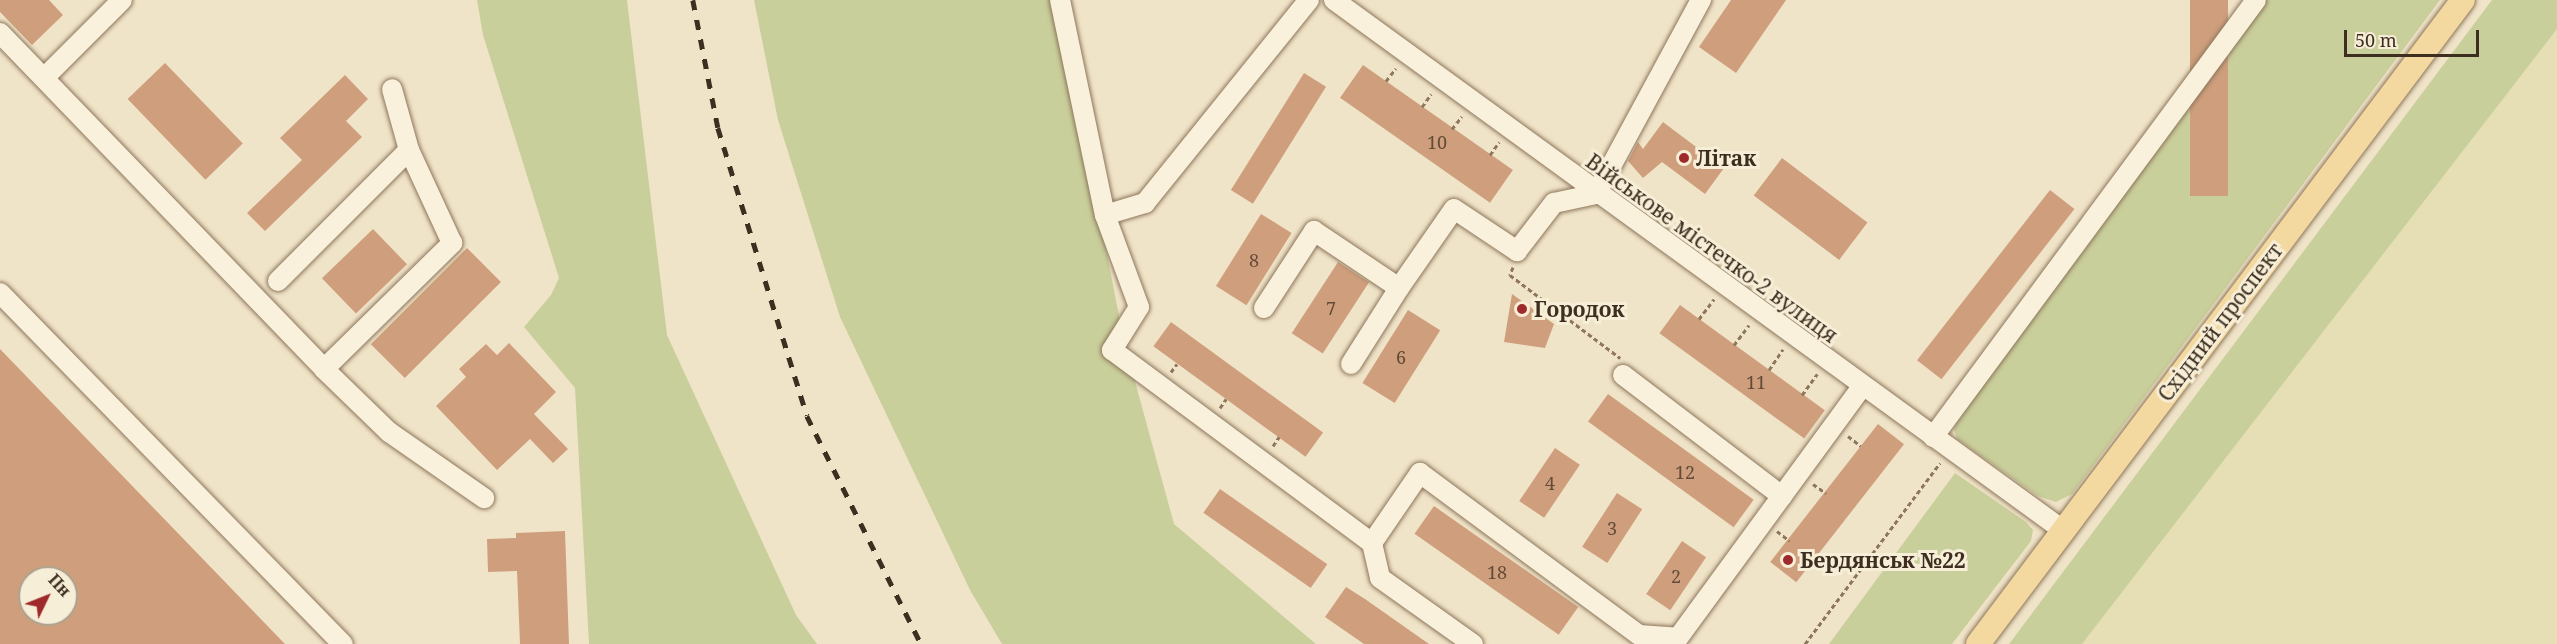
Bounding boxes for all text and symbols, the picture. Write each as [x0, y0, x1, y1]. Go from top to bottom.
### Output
scale bar [2347, 18, 2482, 56]
text: 50 m [2355, 28, 2397, 52]
house number: 10 [1427, 131, 1447, 153]
place label: Літак [1696, 145, 1756, 171]
street label: Військове містечко-2 вулиця [1581, 148, 1843, 348]
marker: Літак [1677, 151, 1691, 165]
street label: Східний проспект [2152, 238, 2288, 406]
house number: 8 [1249, 249, 1259, 271]
place label: Городок [1534, 296, 1624, 322]
house number: 7 [1326, 297, 1336, 319]
marker: Городок [1515, 302, 1529, 316]
house number: 6 [1396, 346, 1406, 368]
house number: 11 [1746, 371, 1766, 393]
house number: 12 [1675, 461, 1695, 483]
house number: 4 [1545, 472, 1555, 494]
house number: 3 [1607, 517, 1617, 539]
place label: Бердянськ №22 [1800, 547, 1966, 573]
marker: Бердянськ №22 [1781, 553, 1795, 567]
house number: 18 [1487, 561, 1507, 583]
house number: 2 [1671, 565, 1681, 587]
north arrow [18, 566, 78, 626]
text: Пн [44, 569, 76, 601]

